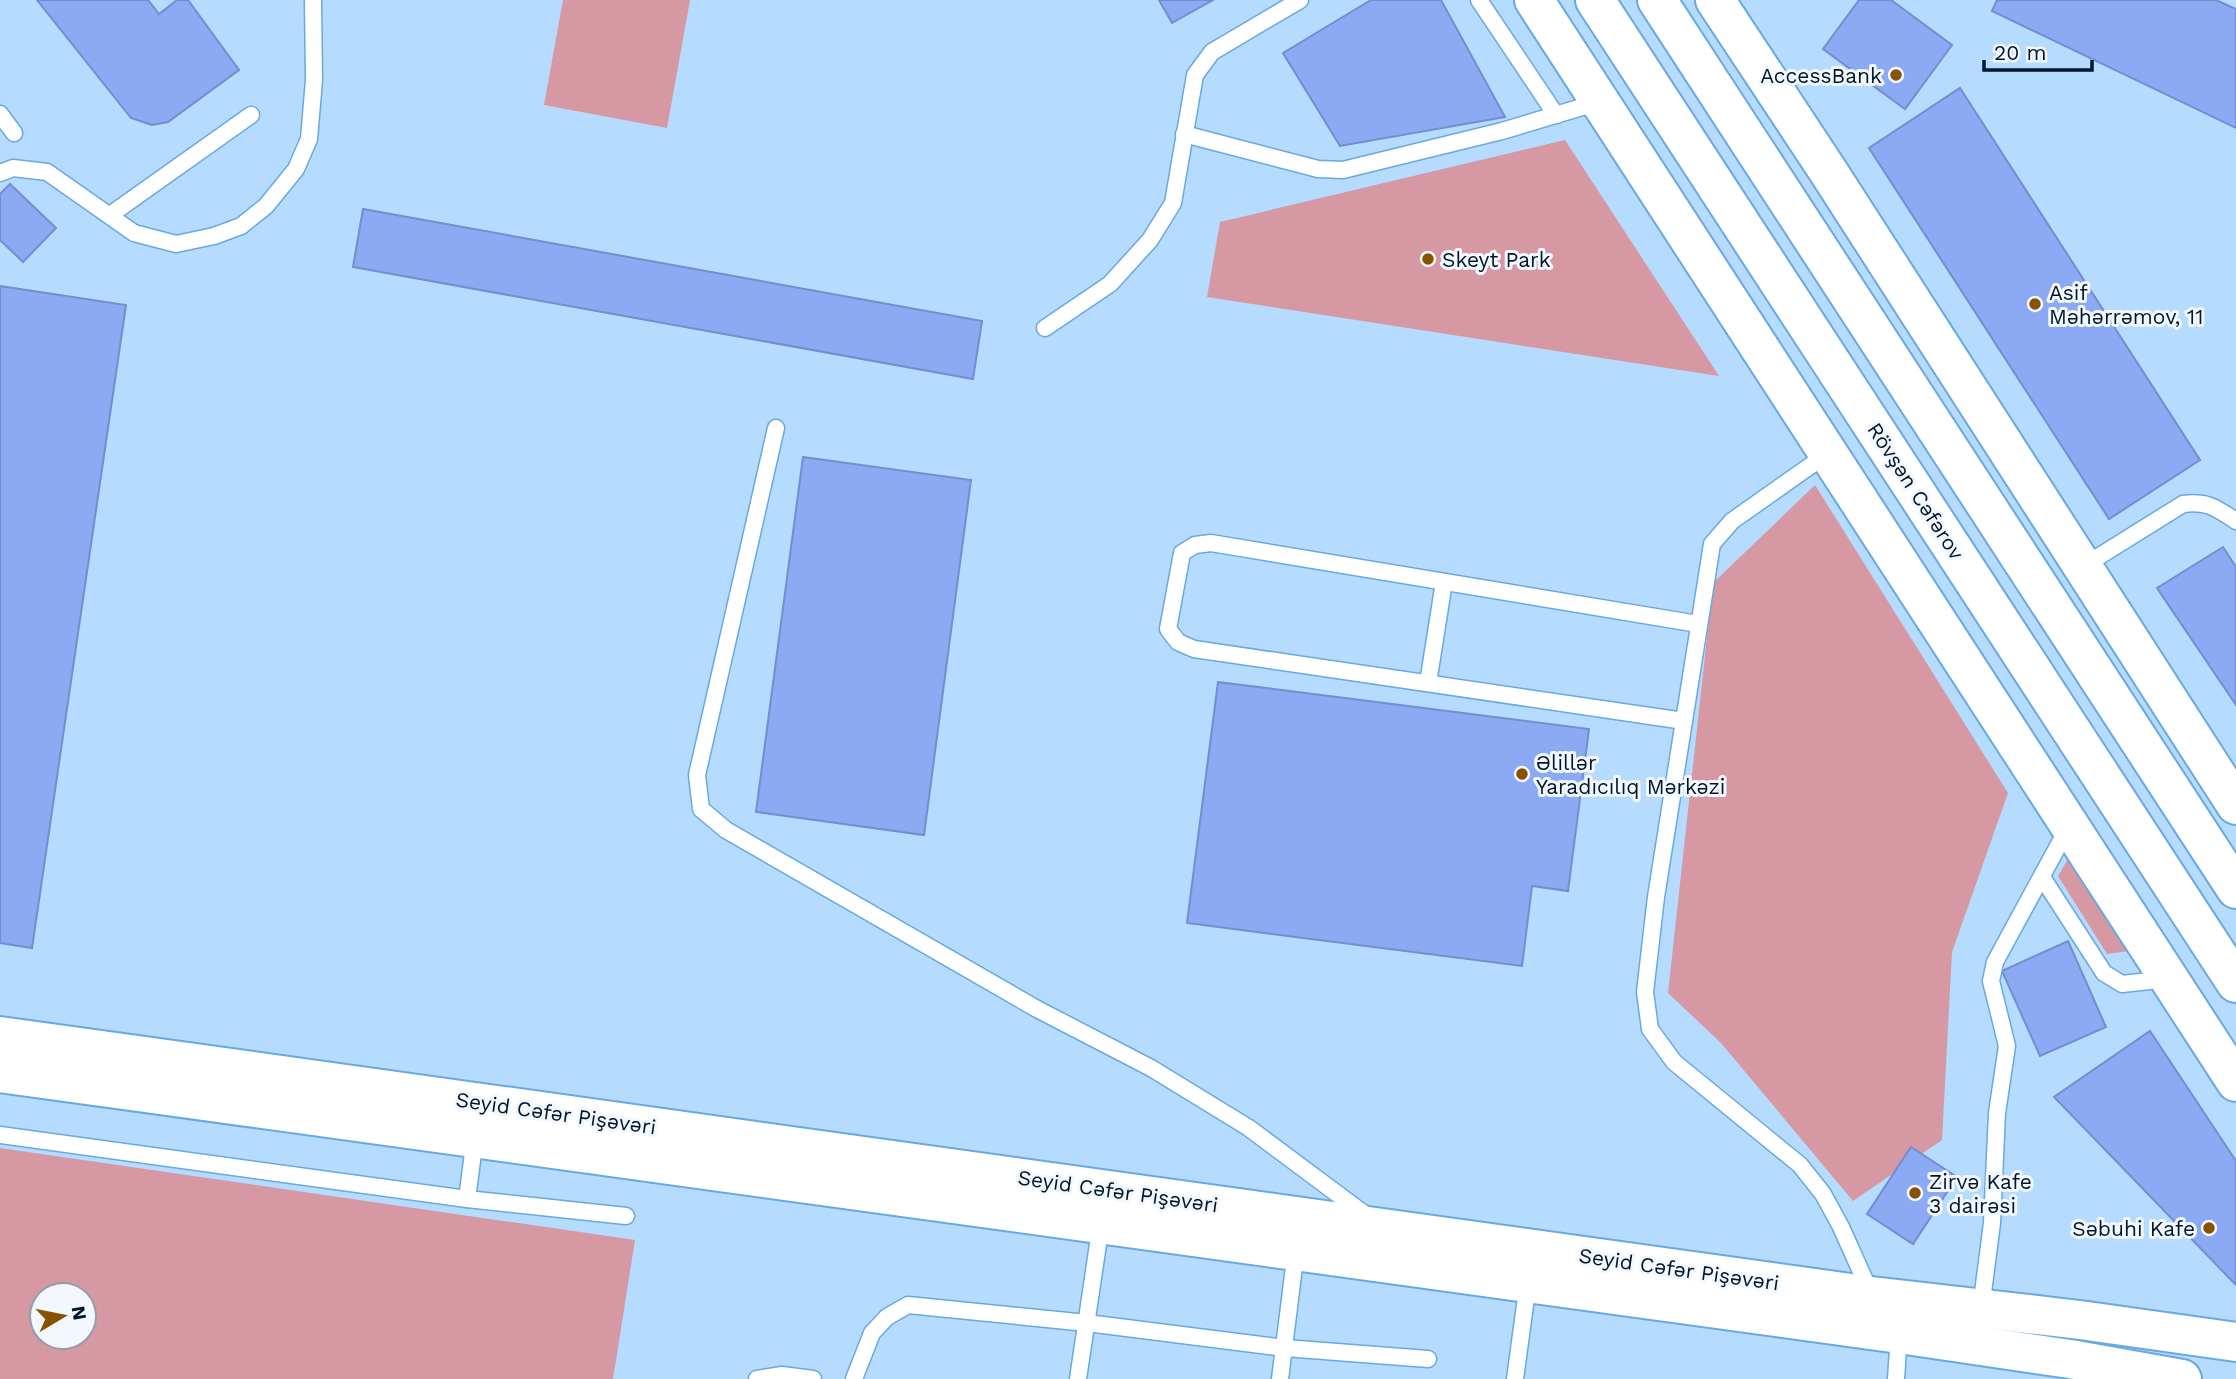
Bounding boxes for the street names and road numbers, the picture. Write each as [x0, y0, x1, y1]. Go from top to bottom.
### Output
street label: Rövşən Cəfərov [1862, 418, 1970, 564]
street label: Seyid Cəfər Pişəvəri [454, 1087, 658, 1139]
street label: Seyid Cəfər Pişəvəri [1016, 1165, 1220, 1217]
street label: Seyid Cəfər Pişəvəri [1577, 1243, 1781, 1295]

